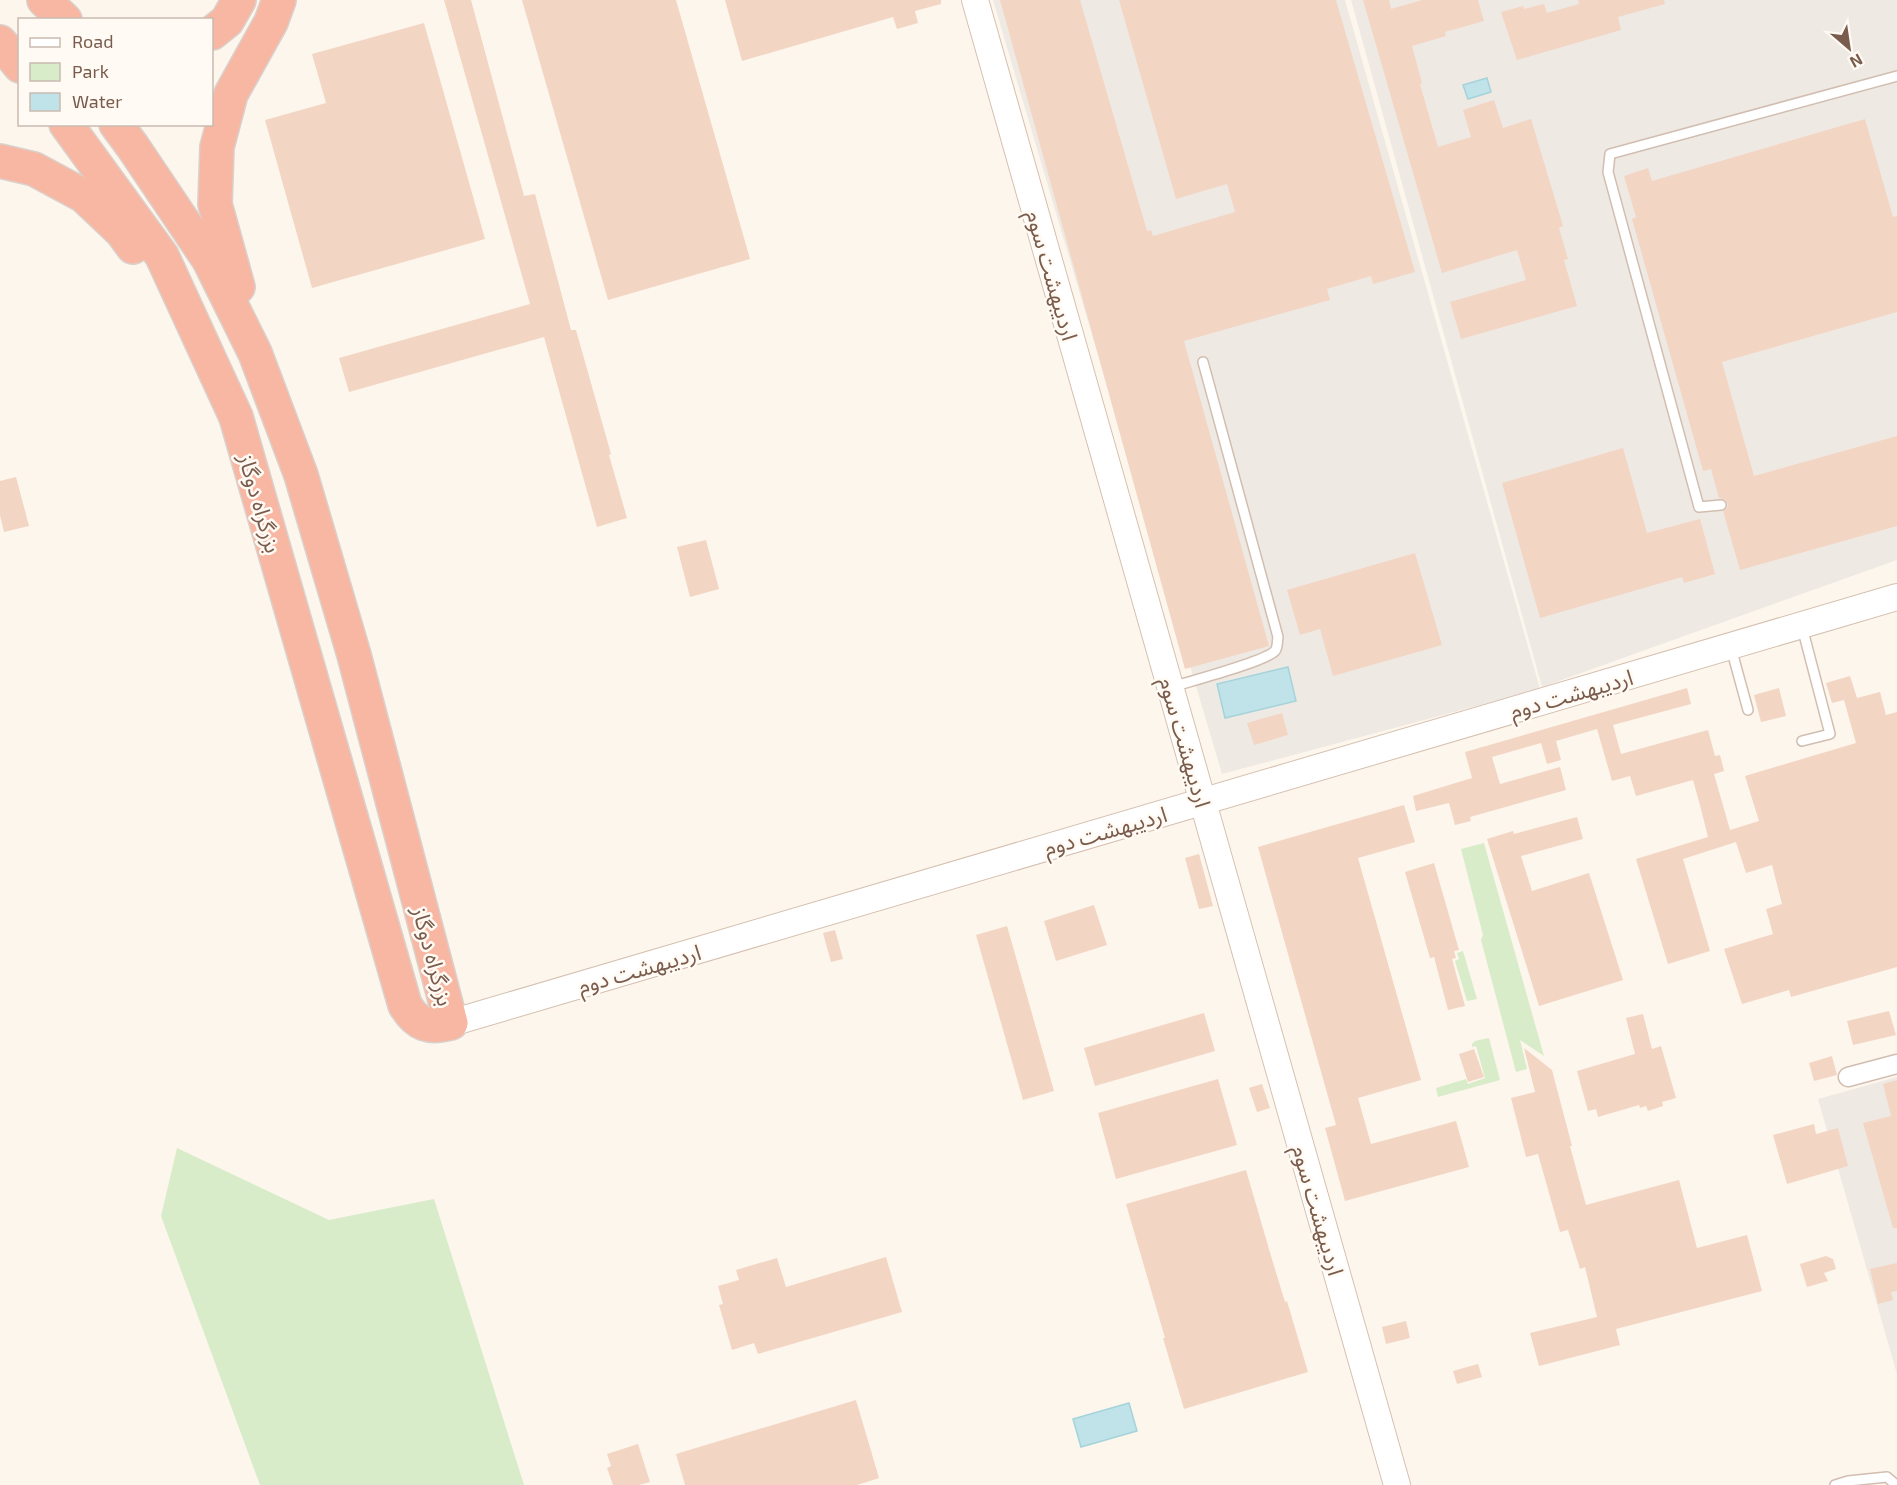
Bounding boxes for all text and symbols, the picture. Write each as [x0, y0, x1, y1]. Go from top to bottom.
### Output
legend [18, 18, 213, 126]
north arrow [1819, 18, 1879, 78]
text: Road [72, 30, 113, 52]
text: N [1847, 50, 1866, 73]
text: Park [72, 60, 109, 82]
text: Water [72, 90, 122, 112]
street label: اردیبهشت سوم [1017, 207, 1084, 345]
street label: بزرگراه دوگاز [232, 449, 288, 556]
street label: اردیبهشت دوم [1506, 663, 1637, 728]
street label: اردیبهشت سوم [1150, 674, 1217, 812]
street label: اردیبهشت دوم [1040, 800, 1171, 865]
street label: بزرگراه دوگاز [406, 902, 460, 1009]
street label: اردیبهشت دوم [574, 938, 705, 1003]
street label: اردیبهشت سوم [1283, 1142, 1350, 1280]

